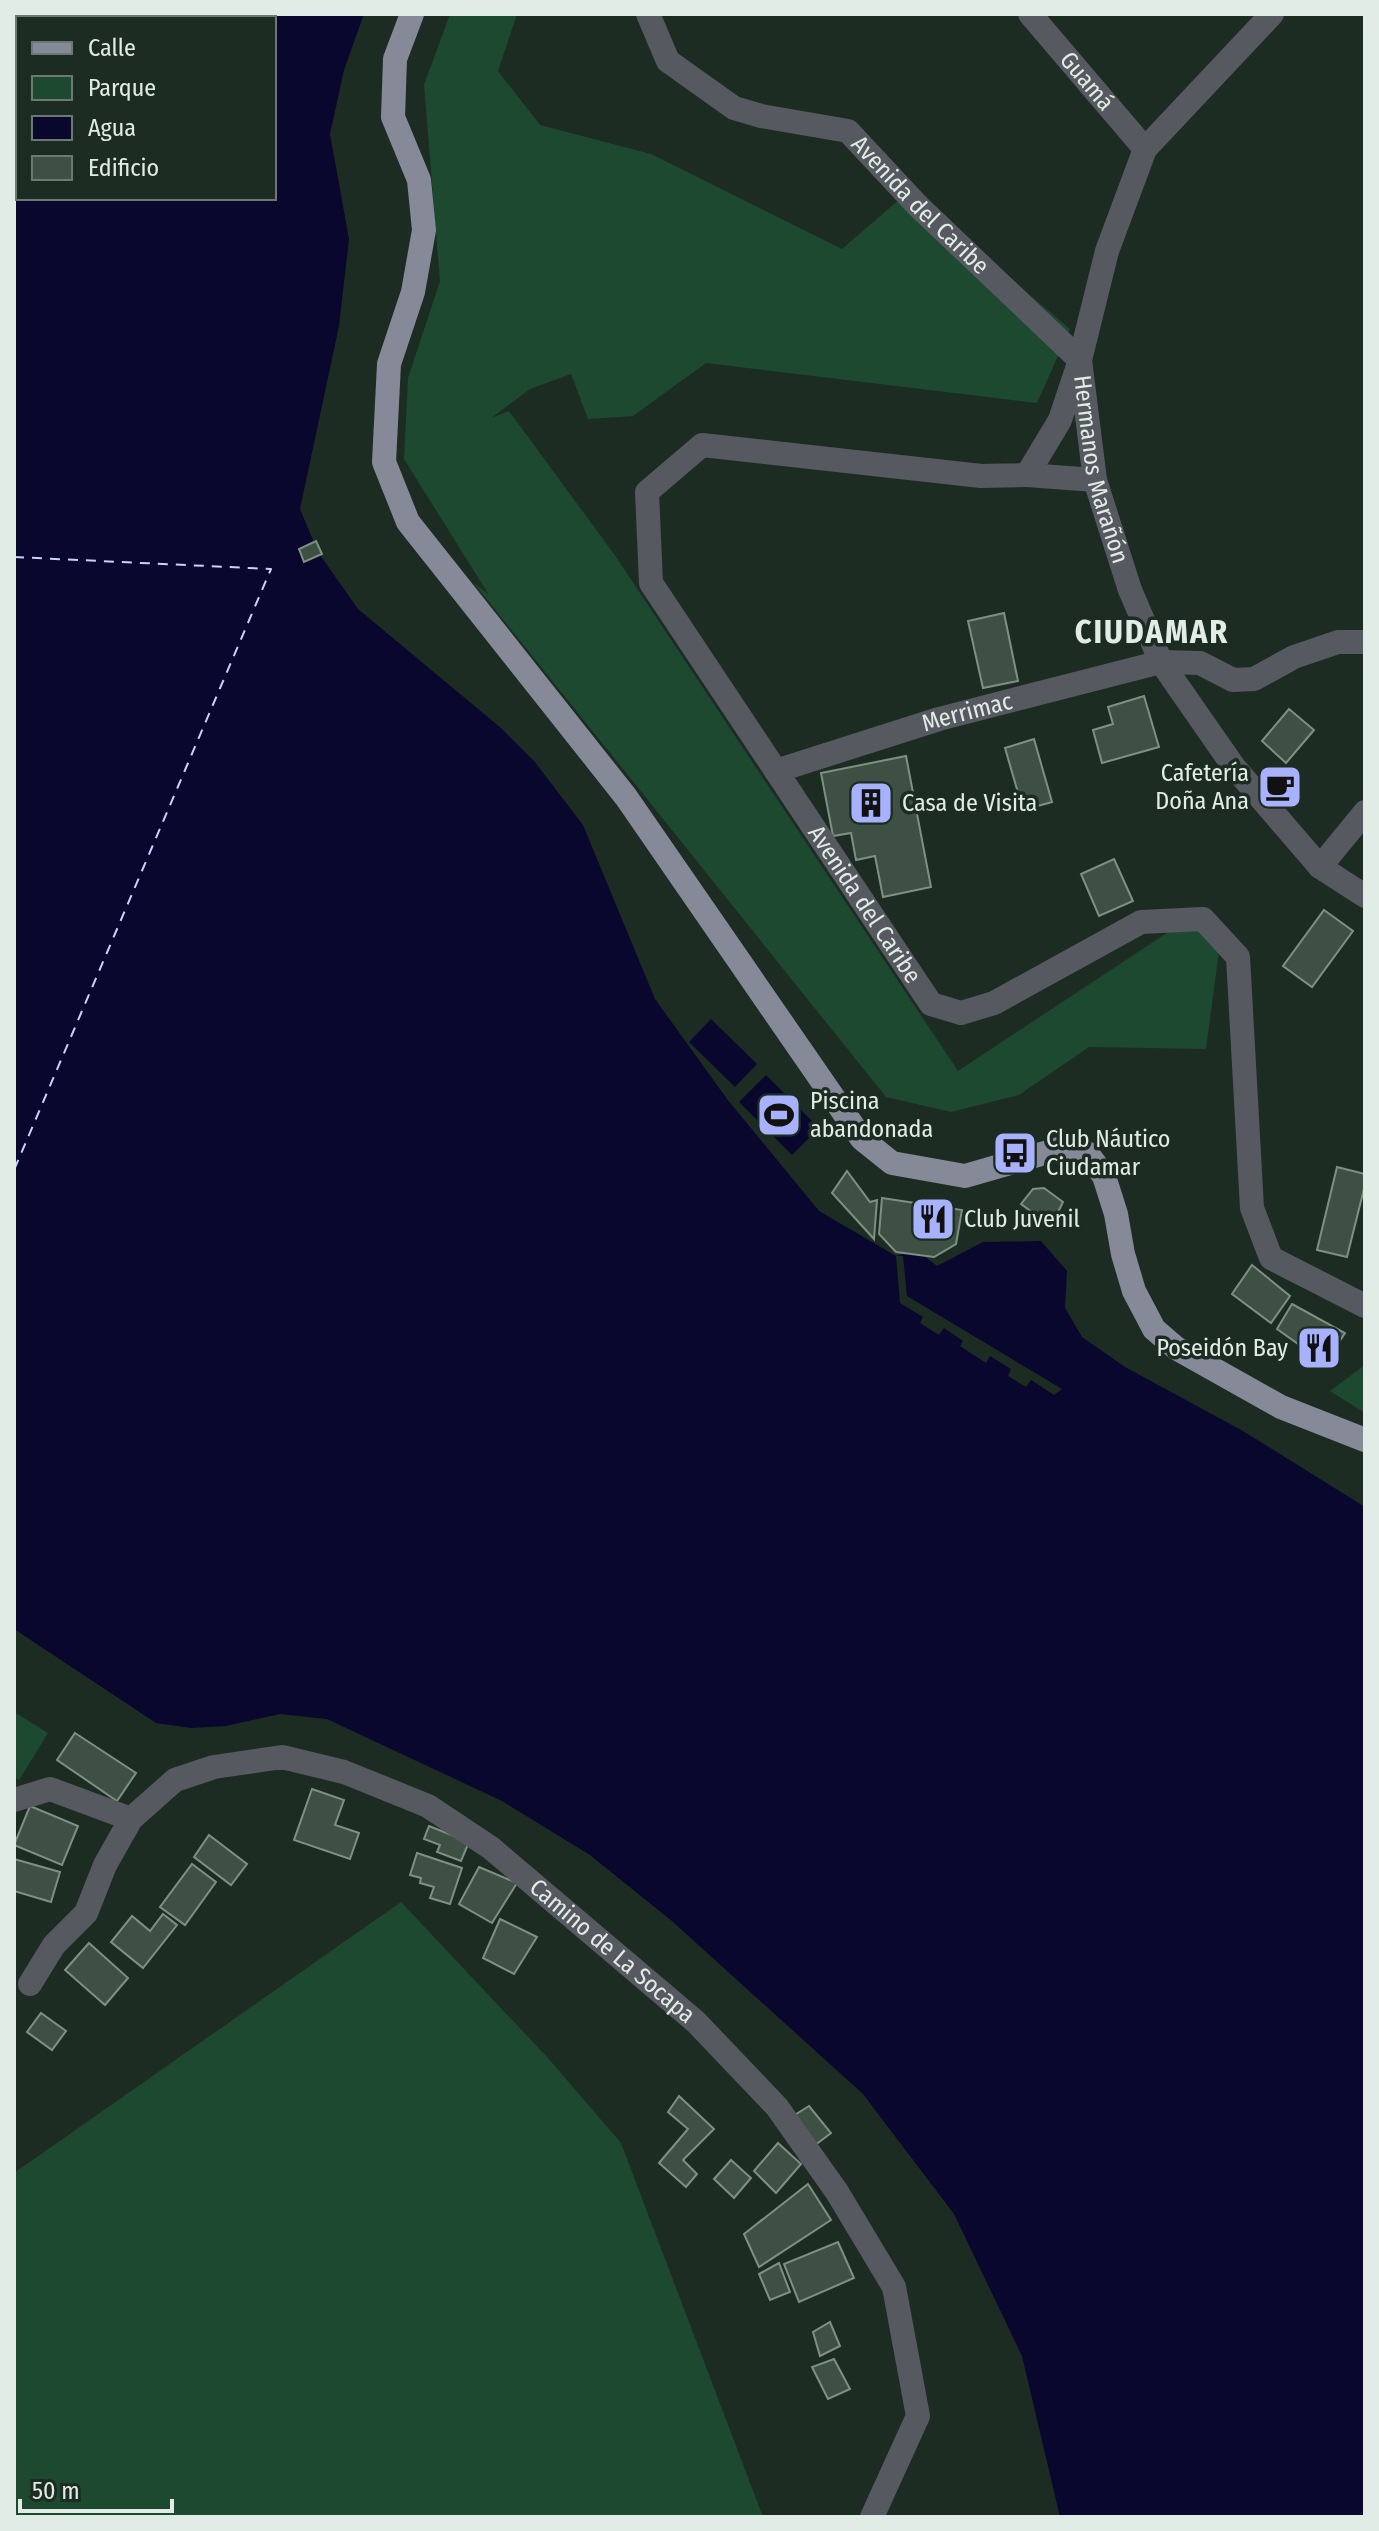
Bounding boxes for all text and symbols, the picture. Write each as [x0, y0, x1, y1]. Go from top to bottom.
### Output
legend [16, 16, 276, 200]
text: Calle [88, 34, 136, 62]
street label: Guamá [1054, 46, 1120, 116]
text: Parque [88, 74, 156, 102]
text: Agua [88, 114, 136, 142]
street label: Avenida del Caribe [846, 130, 995, 280]
text: Edificio [88, 154, 159, 182]
street label: Hermanos Marañón [1068, 373, 1135, 567]
district label: CIUDAMAR [1075, 613, 1229, 651]
street label: Merrimac [918, 687, 1015, 738]
place label: Cafetería Doña Ana [1155, 759, 1249, 815]
cafe icon: Cafetería Doña Ana [1256, 763, 1304, 811]
building icon: Casa de Visita [847, 779, 895, 827]
place label: Casa de Visita [902, 789, 1037, 817]
street label: Avenida del Caribe [802, 820, 927, 988]
place label: Piscina abandonada [810, 1087, 933, 1143]
sports icon: Piscina abandonada [755, 1091, 803, 1139]
place label: Club Náutico Ciudamar [1046, 1125, 1170, 1181]
bus stop icon: Club Náutico Ciudamar [991, 1129, 1039, 1177]
restaurant icon: Club Juvenil [909, 1195, 957, 1243]
place label: Club Juvenil [964, 1205, 1080, 1233]
restaurant icon: Poseidón Bay [1295, 1324, 1343, 1372]
place label: Poseidón Bay [1156, 1334, 1288, 1362]
street label: Camino de La Socapa [524, 1873, 701, 2029]
scale bar [20, 2463, 172, 2513]
text: 50 m [32, 2477, 80, 2505]

